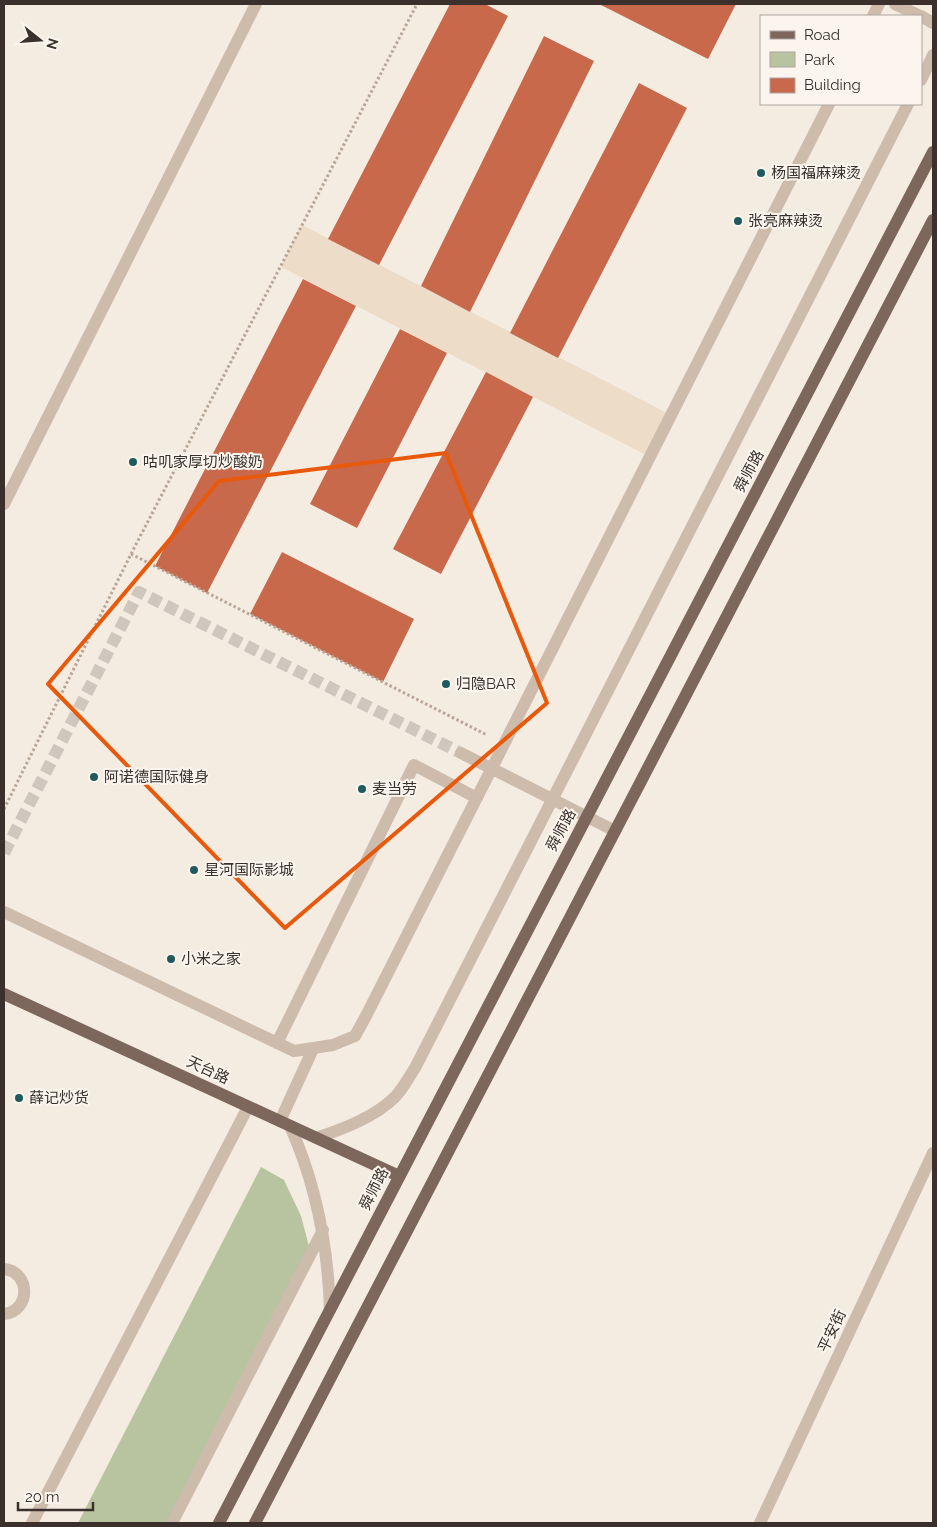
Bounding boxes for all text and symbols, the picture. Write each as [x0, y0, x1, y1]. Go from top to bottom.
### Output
north arrow [15, 15, 65, 65]
legend [760, 15, 922, 105]
text: Road [804, 26, 840, 44]
text: N [43, 36, 62, 51]
text: Park [804, 51, 835, 69]
text: Building [804, 76, 861, 94]
place label: 杨国福麻辣烫 [771, 164, 861, 182]
marker: 杨国福麻辣烫 [755, 167, 767, 179]
place label: 张亮麻辣烫 [748, 212, 823, 230]
marker: 张亮麻辣烫 [732, 215, 744, 227]
street label: 舜师路 [730, 447, 768, 495]
place label: 咕叽家厚切炒酸奶 [143, 453, 263, 471]
marker: 咕叽家厚切炒酸奶 [127, 456, 139, 468]
place label: 归隐BAR [456, 675, 516, 693]
marker: 归隐BAR [440, 678, 452, 690]
place label: 阿诺德国际健身 [104, 768, 209, 786]
marker: 阿诺德国际健身 [88, 771, 100, 783]
place label: 麦当劳 [372, 780, 417, 798]
marker: 麦当劳 [356, 783, 368, 795]
street label: 舜师路 [542, 806, 580, 854]
place label: 星河国际影城 [204, 861, 294, 879]
marker: 星河国际影城 [188, 864, 200, 876]
place label: 小米之家 [181, 950, 241, 968]
marker: 小米之家 [165, 953, 177, 965]
street label: 天台路 [184, 1052, 232, 1088]
place label: 薛记炒货 [29, 1089, 89, 1107]
marker: 薛记炒货 [13, 1092, 25, 1104]
street label: 舜师路 [356, 1165, 392, 1213]
street label: 平安街 [814, 1307, 850, 1355]
scale bar [18, 1480, 92, 1512]
text: 20 m [25, 1488, 60, 1506]

